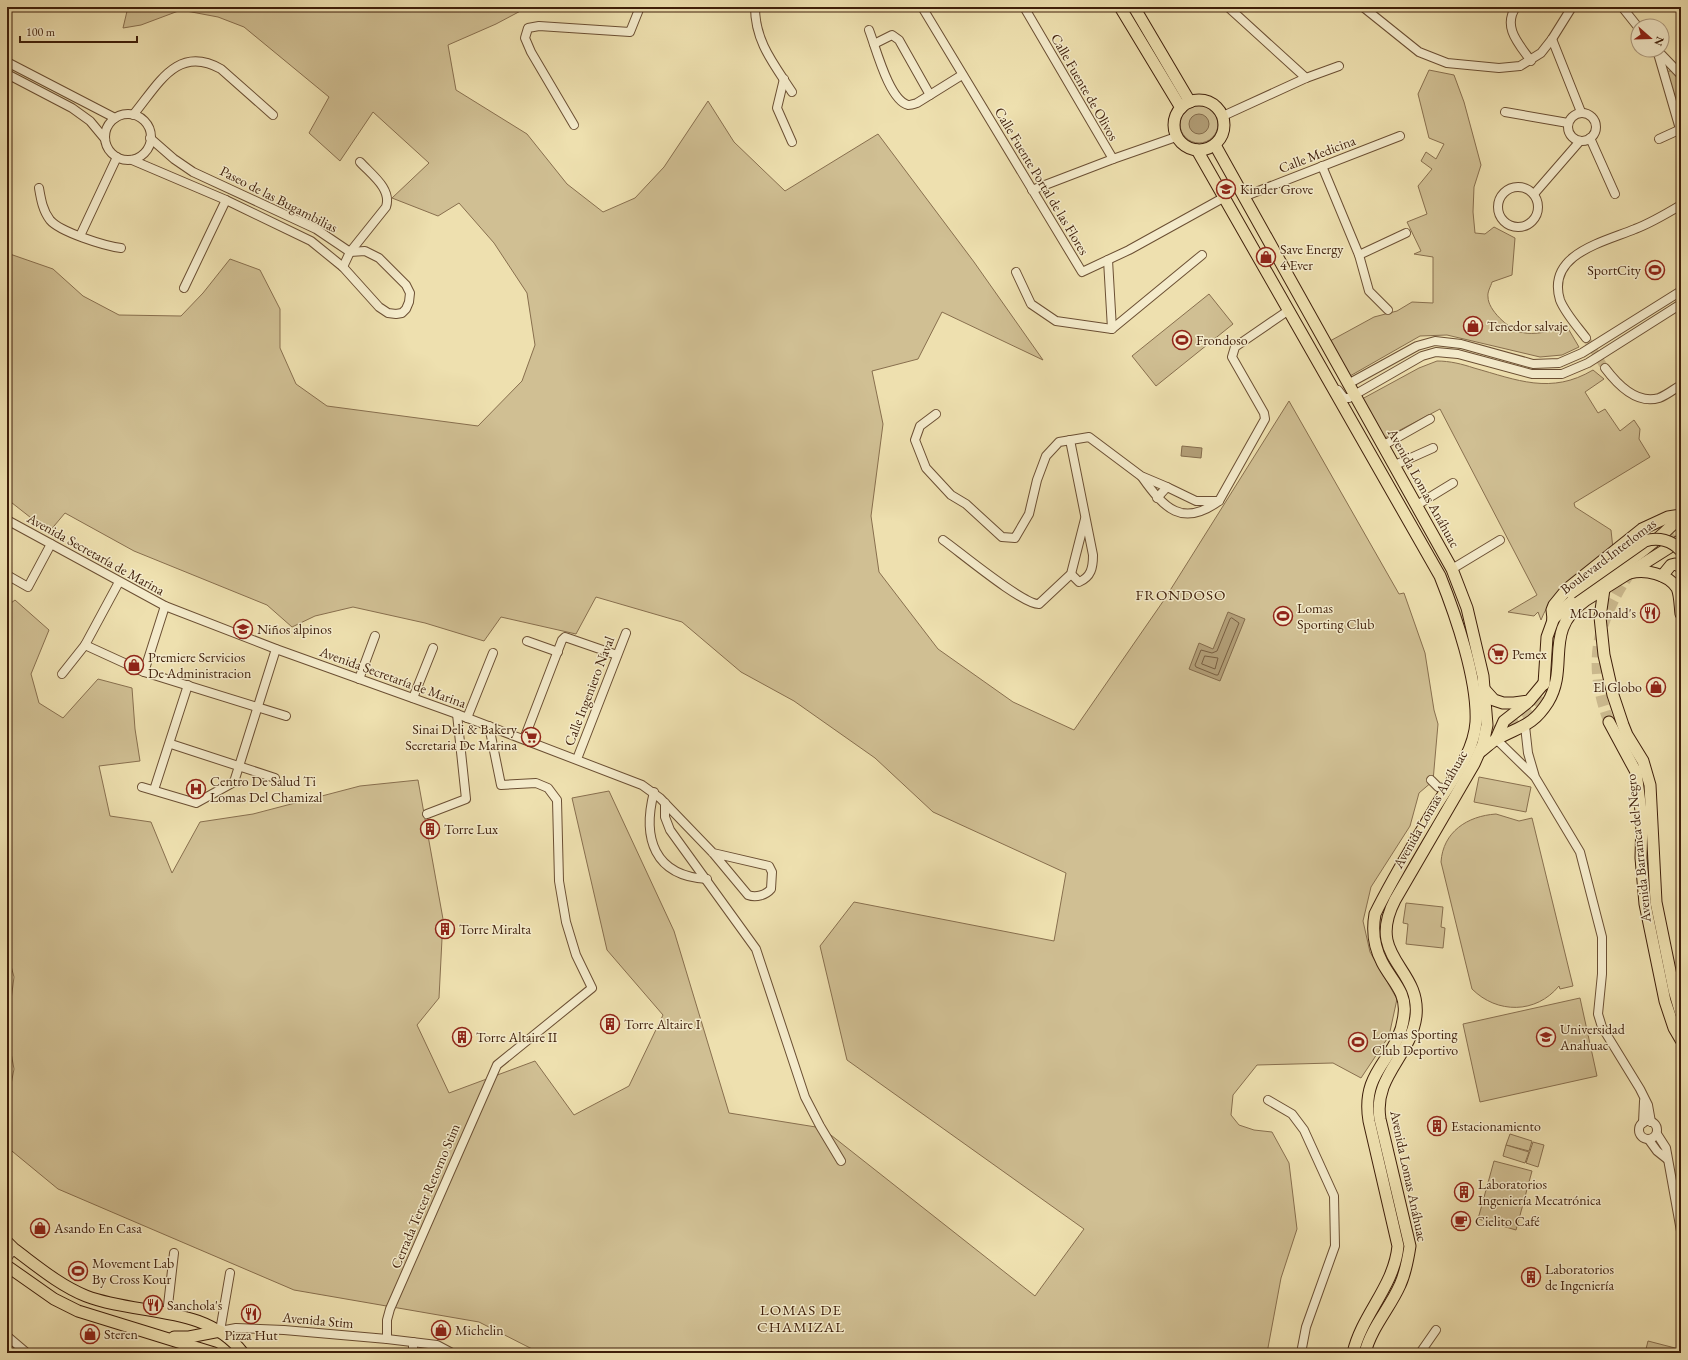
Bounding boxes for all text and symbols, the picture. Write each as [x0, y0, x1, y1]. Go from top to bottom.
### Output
scale bar [20, 18, 137, 44]
north arrow [1630, 18, 1670, 58]
text: 100 m [26, 24, 56, 40]
street label: Calle Fuente de Olivos [1047, 30, 1123, 144]
text: N [1651, 35, 1667, 48]
street label: Calle Fuente Portal de las Flores [991, 104, 1093, 258]
street label: Calle Medicina [1276, 131, 1358, 177]
street label: Paseo de las Bugambilias [217, 162, 341, 237]
school or university icon: Kinder Grove [1215, 178, 1237, 200]
place label: Kinder Grove [1240, 180, 1314, 198]
place label: Save Energy 4 Ever [1280, 240, 1344, 274]
shop icon: Save Energy 4 Ever [1255, 246, 1277, 268]
sports icon: SportCity [1644, 259, 1666, 281]
place label: SportCity [1587, 261, 1642, 279]
shop icon: Tenedor salvaje [1462, 315, 1484, 337]
place label: Tenedor salvaje [1487, 317, 1569, 335]
sports icon: Frondoso [1171, 329, 1193, 351]
place label: Frondoso [1196, 331, 1248, 349]
street label: Avenida Lomas Anáhuac [1383, 424, 1464, 551]
street label: Avenida Secretaría de Marina [23, 508, 168, 600]
street label: Boulevard Interlomas [1557, 514, 1660, 598]
district label: FRONDOSO [1136, 585, 1226, 604]
place label: Lomas Sporting Club [1297, 599, 1374, 633]
restaurant icon: McDonald's [1639, 602, 1661, 624]
place label: McDonald's [1570, 604, 1636, 622]
sports icon: Lomas Sporting Club [1272, 605, 1294, 627]
school or university icon: Niños alpinos [232, 618, 254, 640]
place label: Niños alpinos [257, 620, 332, 638]
street label: Calle Ingeniero Naval [560, 633, 618, 748]
street label: Avenida Secretaría de Marina [316, 642, 469, 712]
supermarket icon: Pemex [1487, 643, 1509, 665]
place label: Pemex [1512, 645, 1547, 663]
place label: Premiere Servicios De Administracion [148, 648, 252, 682]
shop icon: Premiere Servicios De Administracion [123, 654, 145, 676]
shop icon: El Globo [1645, 676, 1667, 698]
place label: El Globo [1593, 678, 1642, 696]
place label: Sinai Deli & Bakery Secretaria De Marina [405, 720, 518, 754]
supermarket icon: Sinai Deli & Bakery Secretaria De Marina [520, 726, 542, 748]
street label: Avenida Lomas Anáhuac [1388, 746, 1471, 872]
place label: Centro De Salud Ti Lomas Del Chamizal [210, 772, 323, 806]
street label: Avenida Barranca del Negro [1621, 773, 1655, 924]
hospital icon: Centro De Salud Ti Lomas Del Chamizal [185, 778, 207, 800]
building icon: Torre Lux [419, 818, 441, 840]
place label: Torre Lux [444, 820, 498, 838]
building icon: Torre Miralta [434, 918, 456, 940]
place label: Torre Miralta [459, 920, 532, 938]
building icon: Torre Altaire I [599, 1013, 621, 1035]
place label: Torre Altaire I [624, 1015, 701, 1033]
place label: Universidad Anahuac [1559, 1020, 1626, 1054]
place label: Lomas Sporting Club Deportivo [1372, 1025, 1459, 1059]
building icon: Torre Altaire II [451, 1026, 473, 1048]
school or university icon: Universidad Anahuac [1535, 1026, 1557, 1048]
place label: Torre Altaire II [476, 1028, 558, 1046]
sports icon: Lomas Sporting Club Deportivo [1347, 1031, 1369, 1053]
street label: Avenida Lomas Anáhuac [1386, 1108, 1432, 1244]
building icon: Estacionamiento [1426, 1115, 1448, 1137]
place label: Estacionamiento [1451, 1117, 1541, 1135]
street label: Cerrada Tercer Retorno Stim [386, 1121, 464, 1271]
place label: Laboratorios Ingeniería Mecatrónica [1478, 1175, 1602, 1209]
building icon: Laboratorios Ingeniería Mecatrónica [1453, 1181, 1475, 1203]
cafe icon: Cielito Café [1450, 1210, 1472, 1232]
place label: Cielito Café [1475, 1212, 1540, 1230]
shop icon: Asando En Casa [29, 1217, 51, 1239]
place label: Asando En Casa [53, 1219, 142, 1237]
place label: Movement Lab By Cross Kour [92, 1254, 174, 1288]
sports icon: Movement Lab By Cross Kour [67, 1260, 89, 1282]
place label: Laboratorios de Ingeniería [1545, 1260, 1615, 1294]
building icon: Laboratorios de Ingeniería [1520, 1266, 1542, 1288]
restaurant icon: Sanchola's [142, 1294, 164, 1316]
place label: Sanchola's [167, 1296, 223, 1314]
district label: LOMAS DE CHAMIZAL [757, 1300, 845, 1336]
restaurant icon: Pizza Hut [240, 1303, 262, 1325]
street label: Avenida Stim [281, 1308, 354, 1332]
shop icon: Michelin [430, 1319, 452, 1341]
place label: Michelin [455, 1321, 504, 1339]
shop icon: Steren [79, 1323, 101, 1345]
place label: Steren [104, 1325, 139, 1343]
place label: Pizza Hut [224, 1326, 278, 1344]

